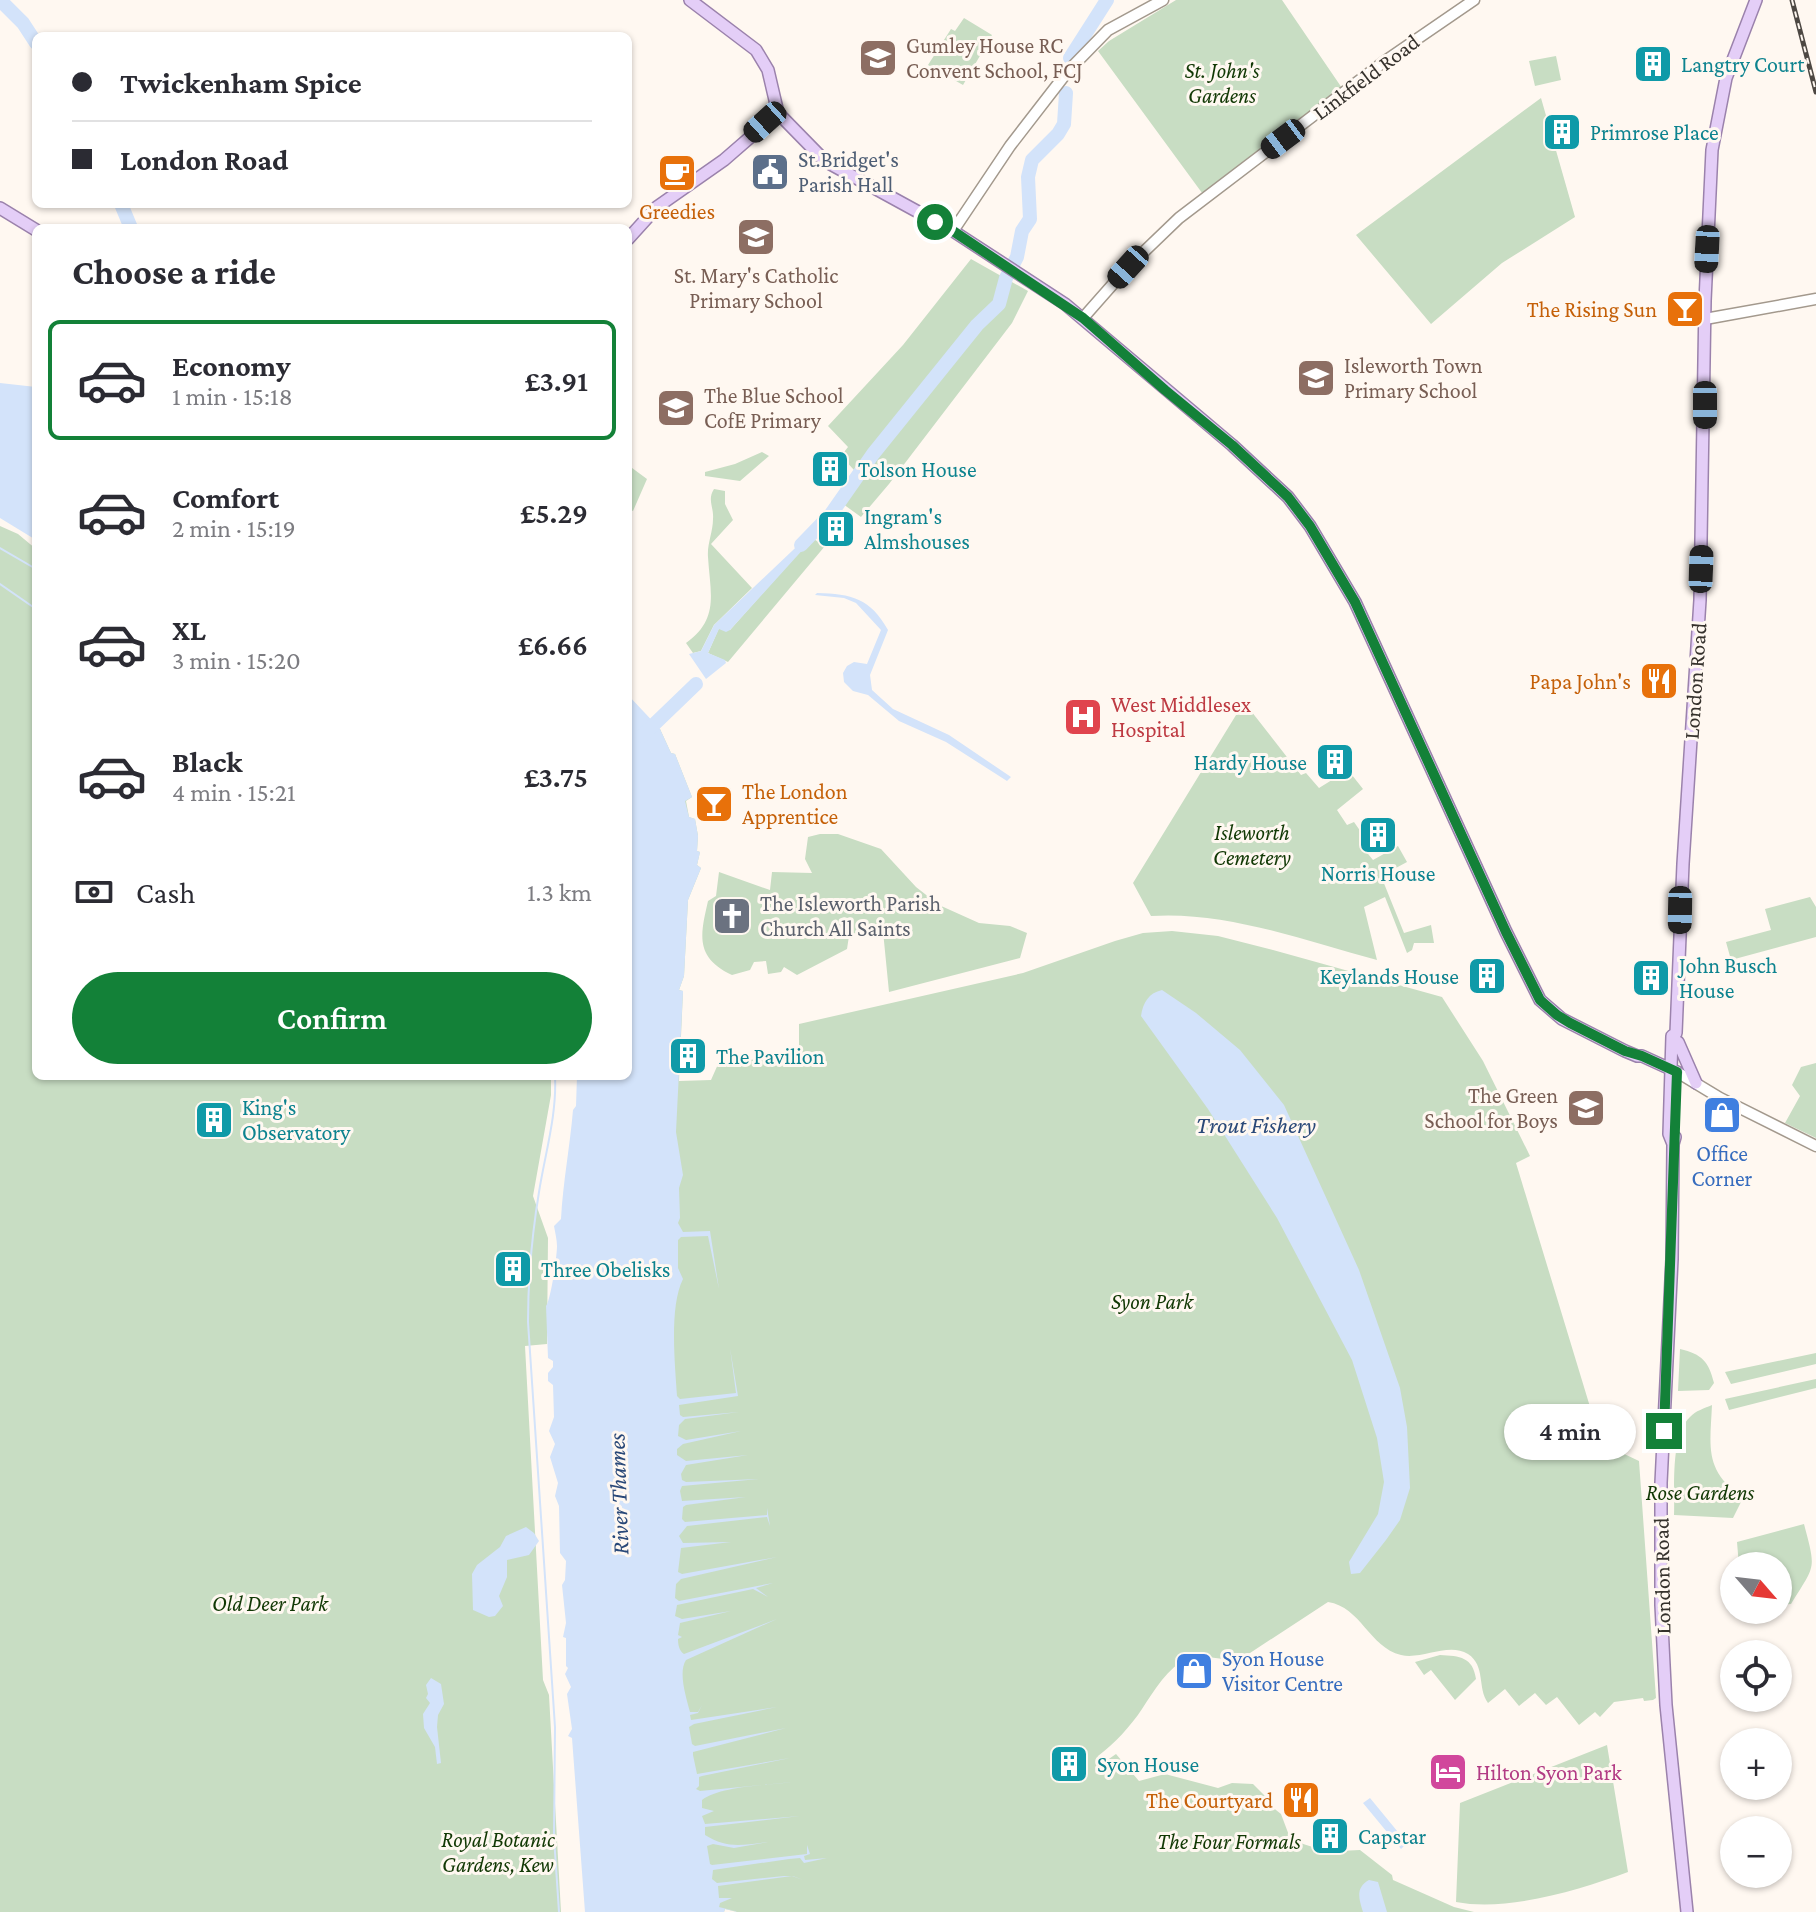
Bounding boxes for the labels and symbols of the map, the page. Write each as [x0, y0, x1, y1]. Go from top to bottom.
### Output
street label: Linkfield Road [1308, 29, 1424, 125]
place label: Gumley House RC Convent School, FCJ [906, 33, 1083, 83]
school or university icon: Gumley House RC Convent School, FCJ [857, 37, 899, 79]
building icon: Langtry Court [1632, 43, 1674, 85]
place label: Langtry Court [1681, 52, 1805, 77]
park label: St. John's Gardens [1184, 58, 1260, 108]
car [739, 97, 791, 147]
building icon: Primrose Place [1541, 111, 1583, 153]
car [1257, 115, 1309, 163]
place label: Primrose Place [1590, 120, 1719, 145]
place label: St.Bridget's Parish Hall [798, 147, 899, 197]
public building icon: St.Bridget's Parish Hall [749, 151, 791, 193]
cafe icon: Greedies [656, 152, 698, 194]
place label: Greedies [639, 199, 715, 224]
route start [917, 204, 953, 240]
school or university icon: St. Mary's Catholic Primary School [735, 216, 777, 258]
car [1694, 224, 1720, 274]
car [1103, 241, 1153, 293]
place label: St. Mary's Catholic Primary School [674, 263, 838, 313]
bar icon: The Rising Sun [1664, 288, 1706, 330]
place label: The Rising Sun [1527, 297, 1657, 322]
place label: Isleworth Town Primary School [1344, 353, 1483, 403]
school or university icon: Isleworth Town Primary School [1295, 357, 1337, 399]
car [1693, 381, 1717, 429]
place label: The Blue School CofE Primary [704, 383, 844, 433]
school or university icon: The Blue School CofE Primary [655, 387, 697, 429]
building icon: Tolson House [809, 448, 851, 490]
place label: Tolson House [858, 457, 977, 482]
place label: Ingram's Almshouses [864, 504, 970, 554]
building icon: Ingram's Almshouses [815, 508, 857, 550]
car [1688, 545, 1714, 593]
street label: London Road [1678, 621, 1712, 740]
restaurant icon: Papa John's [1638, 660, 1680, 702]
place label: Papa John's [1530, 669, 1631, 694]
place label: West Middlesex Hospital [1111, 692, 1251, 742]
hospital icon: West Middlesex Hospital [1062, 696, 1104, 738]
building icon: Hardy House [1314, 741, 1356, 783]
place label: Hardy House [1194, 750, 1307, 775]
place label: The London Apprentice [742, 779, 848, 829]
bar icon: The London Apprentice [693, 783, 735, 825]
building icon: Norris House [1357, 814, 1399, 856]
park label: Isleworth Cemetery [1213, 820, 1291, 870]
place label: Norris House [1321, 861, 1435, 886]
car [1668, 886, 1692, 934]
place label: The Isleworth Parish Church All Saints [760, 891, 941, 941]
church icon: The Isleworth Parish Church All Saints [711, 895, 753, 937]
place label: John Busch House [1677, 953, 1778, 1003]
building icon: Keylands House [1466, 955, 1508, 997]
building icon: John Busch House [1630, 957, 1672, 999]
place label: Keylands House [1319, 964, 1459, 989]
building icon: The Pavilion [667, 1035, 709, 1077]
place label: The Pavilion [716, 1044, 825, 1069]
place label: The Green School for Boys [1424, 1083, 1558, 1133]
school or university icon: The Green School for Boys [1565, 1087, 1607, 1129]
shop icon: Office Corner [1701, 1094, 1743, 1136]
place label: King's Observatory [242, 1095, 351, 1145]
building icon: King's Observatory [193, 1099, 235, 1141]
water label: Trout Fishery [1196, 1111, 1316, 1138]
place label: Office Corner [1692, 1141, 1753, 1191]
building icon: Three Obelisks [492, 1248, 534, 1290]
place label: Three Obelisks [541, 1257, 671, 1282]
park label: Syon Park [1111, 1289, 1194, 1314]
callout: 4 min [1504, 1403, 1636, 1459]
route end [1646, 1413, 1682, 1449]
water label: River Thames [602, 1432, 634, 1555]
park label: Rose Gardens [1646, 1480, 1755, 1505]
street label: London Road [1648, 1517, 1676, 1635]
north arrow [1720, 1552, 1792, 1624]
park label: Old Deer Park [212, 1591, 329, 1616]
place label: Syon House Visitor Centre [1222, 1646, 1343, 1696]
shop icon: Syon House Visitor Centre [1173, 1650, 1215, 1692]
building icon: Syon House [1048, 1743, 1090, 1785]
hotel icon: Hilton Syon Park [1427, 1751, 1469, 1793]
place label: Syon House [1097, 1752, 1199, 1777]
place label: Hilton Syon Park [1476, 1760, 1622, 1785]
restaurant icon: The Courtyard [1280, 1779, 1322, 1821]
place label: The Courtyard [1146, 1788, 1273, 1813]
building icon: Capstar [1309, 1815, 1351, 1857]
place label: Capstar [1358, 1824, 1427, 1849]
park label: Royal Botanic Gardens, Kew [441, 1827, 555, 1877]
park label: The Four Formals [1157, 1829, 1301, 1854]

